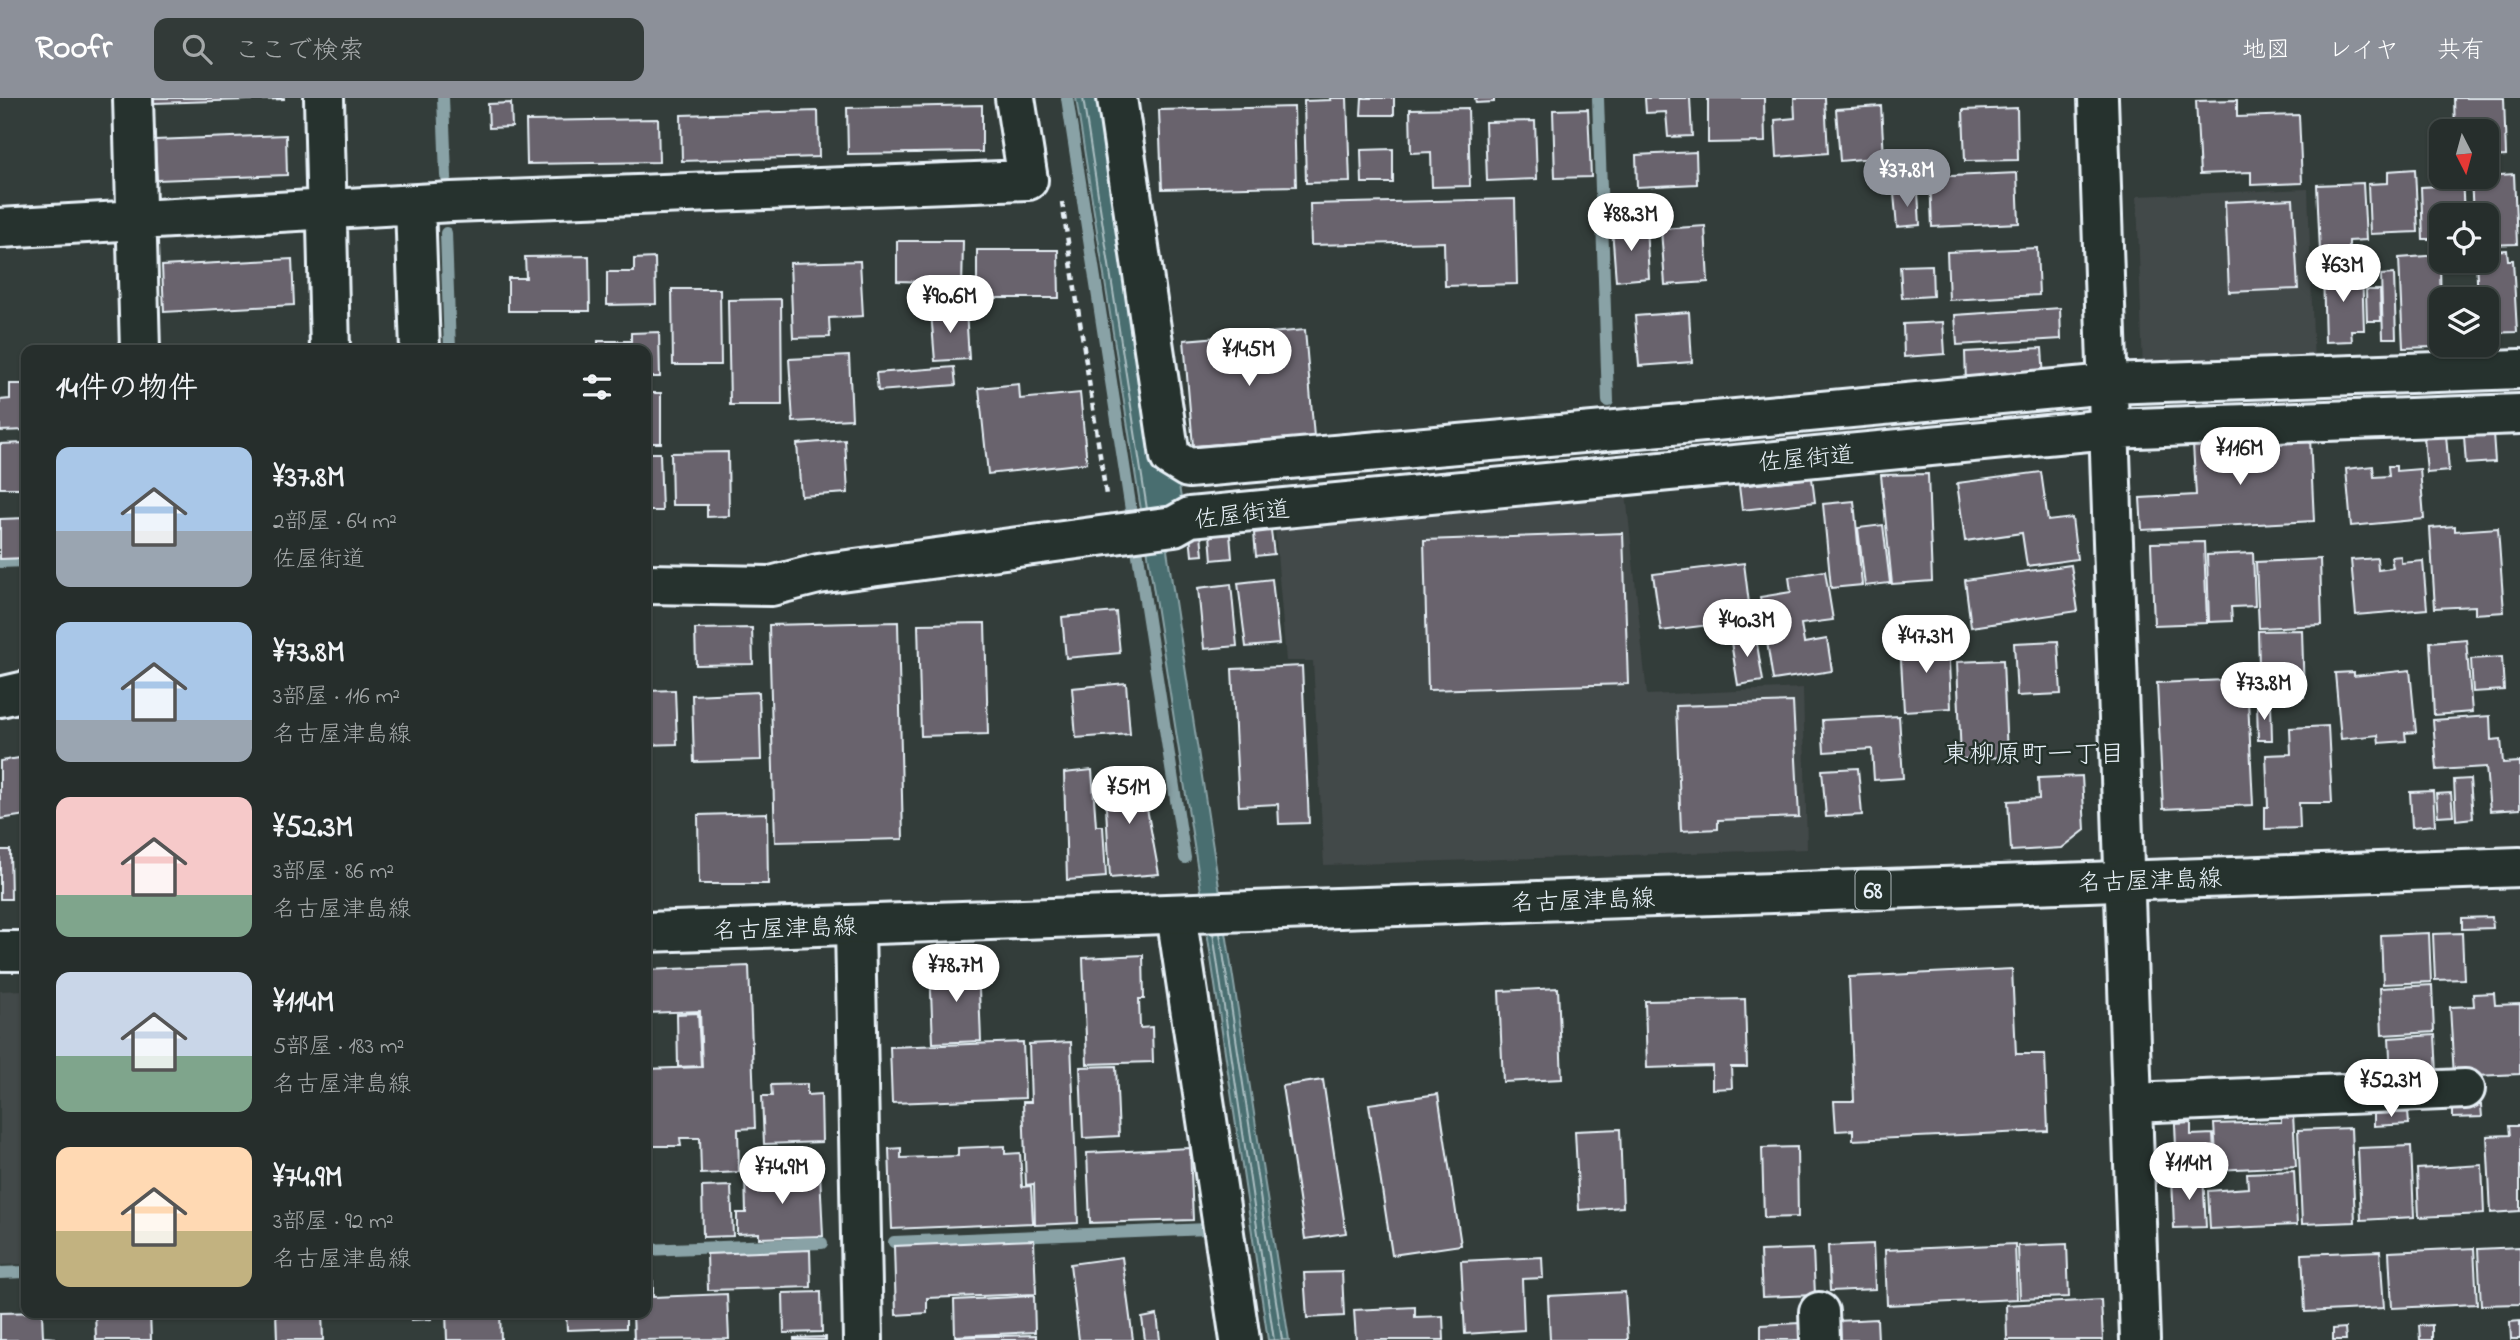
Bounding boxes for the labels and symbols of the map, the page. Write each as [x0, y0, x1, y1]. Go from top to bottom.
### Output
north arrow [2429, 119, 2499, 189]
pin: ¥37.8M [1850, 150, 1964, 209]
pin: ¥88.3M [1574, 194, 1688, 253]
pin: ¥63M [2302, 244, 2384, 304]
pin: ¥90.6M [893, 275, 1007, 335]
pin: ¥145M [1200, 328, 1298, 388]
pin: ¥116M [2191, 428, 2289, 487]
street label: 佐屋街道 [1757, 439, 1856, 482]
street label: 佐屋街道 [1193, 493, 1292, 540]
pin: ¥40.3M [1690, 600, 1804, 659]
pin: ¥47.3M [1869, 616, 1983, 675]
pin: ¥73.8M [2207, 662, 2321, 722]
district label: 東柳原町一丁目 [1943, 737, 2125, 775]
pin: ¥51M [1088, 766, 1170, 826]
street label: 名古屋津島線 [2078, 862, 2223, 903]
road number: 68 [1856, 870, 1890, 910]
street label: 名古屋津島線 [1511, 882, 1656, 923]
street label: 名古屋津島線 [713, 910, 858, 951]
pin: ¥78.7M [899, 944, 1013, 1004]
pin: ¥52.3M [2334, 1060, 2448, 1119]
pin: ¥114M [2140, 1142, 2238, 1202]
pin: ¥74.9M [725, 1146, 839, 1206]

